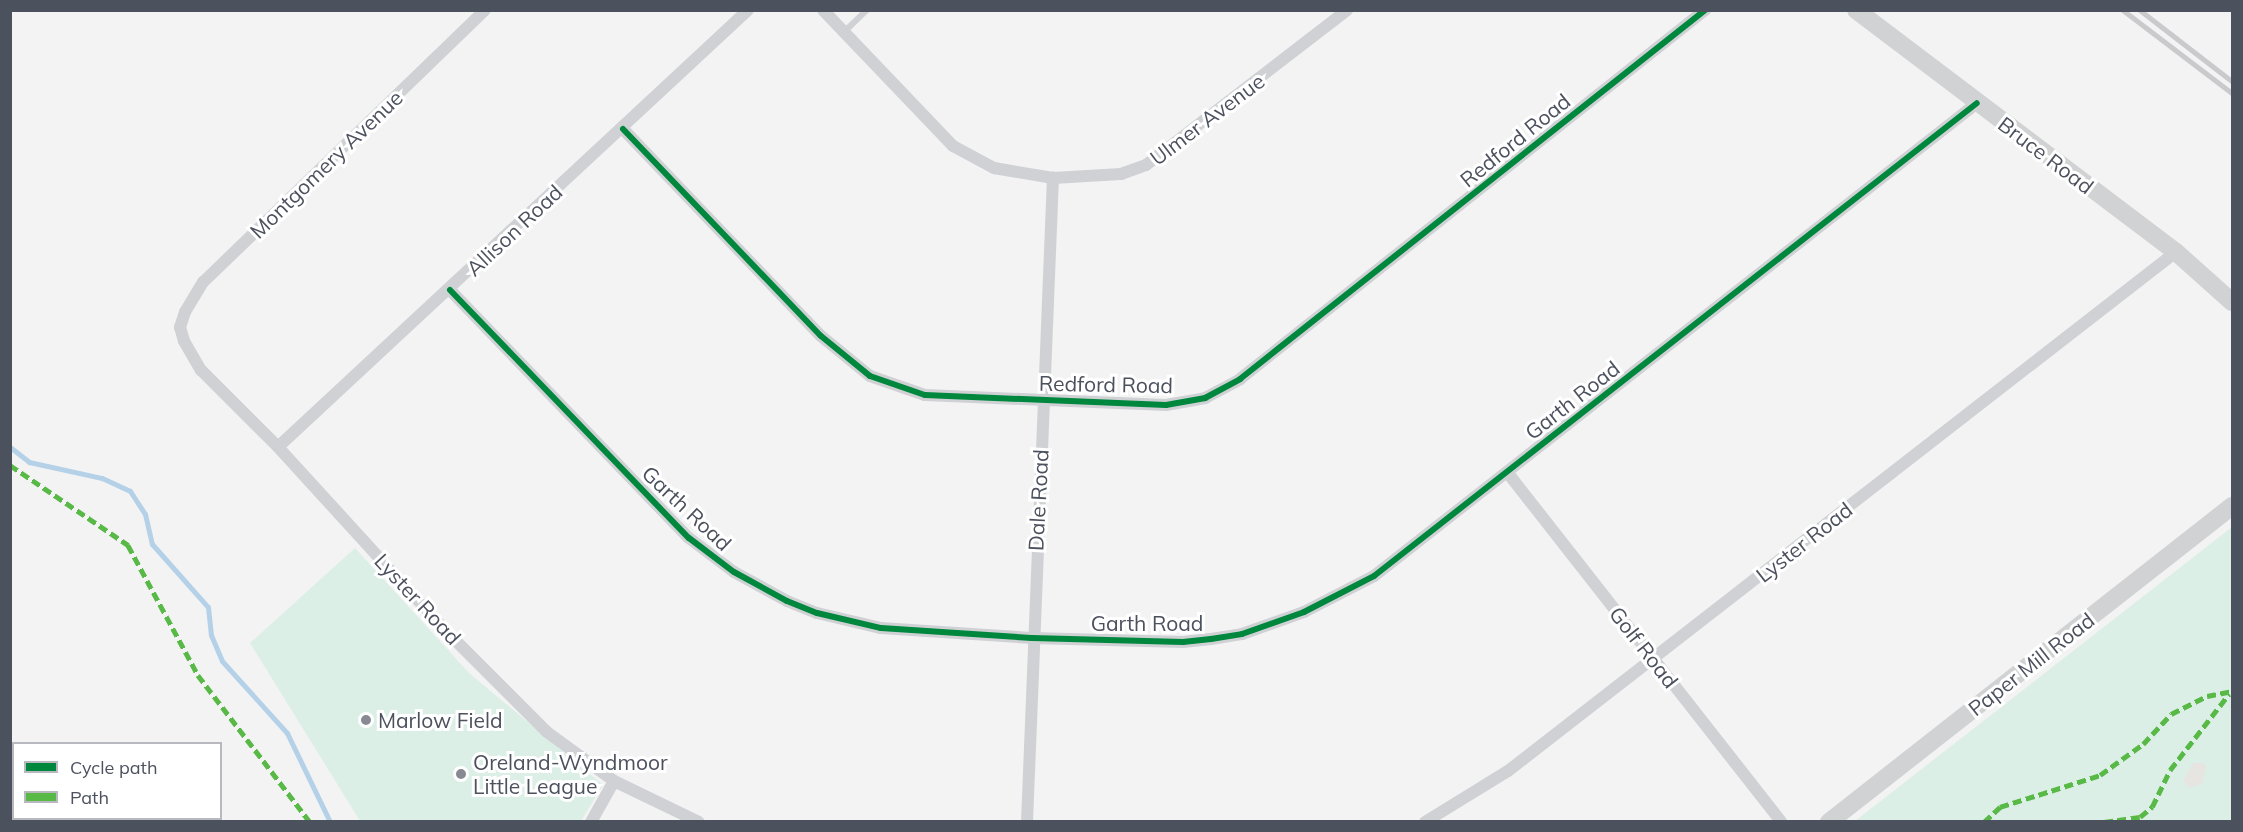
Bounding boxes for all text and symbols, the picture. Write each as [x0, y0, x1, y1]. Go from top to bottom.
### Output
street label: Ulmer Avenue [1145, 68, 1269, 170]
street label: Montgomery Avenue [245, 85, 407, 243]
street label: Redford Road [1455, 88, 1575, 192]
street label: Bruce Road [1993, 111, 2099, 199]
street label: Allison Road [461, 179, 567, 281]
street label: Garth Road [1520, 355, 1624, 445]
street label: Redford Road [1039, 370, 1173, 398]
street label: Dale Road [1023, 449, 1053, 551]
street label: Garth Road [637, 460, 737, 556]
street label: Lyster Road [1751, 497, 1857, 587]
street label: Lyster Road [370, 548, 466, 650]
street label: Golf Road [1604, 601, 1684, 693]
street label: Paper Mill Road [1963, 607, 2099, 721]
street label: Garth Road [1091, 610, 1203, 636]
place label: Marlow Field [378, 707, 503, 733]
marker: Marlow Field [359, 713, 373, 727]
legend [12, 742, 222, 820]
place label: Oreland-Wyndmoor Little League [473, 749, 667, 799]
text: Cycle path [70, 756, 157, 779]
marker: Oreland-Wyndmoor Little League [454, 767, 468, 781]
text: Path [70, 786, 109, 809]

